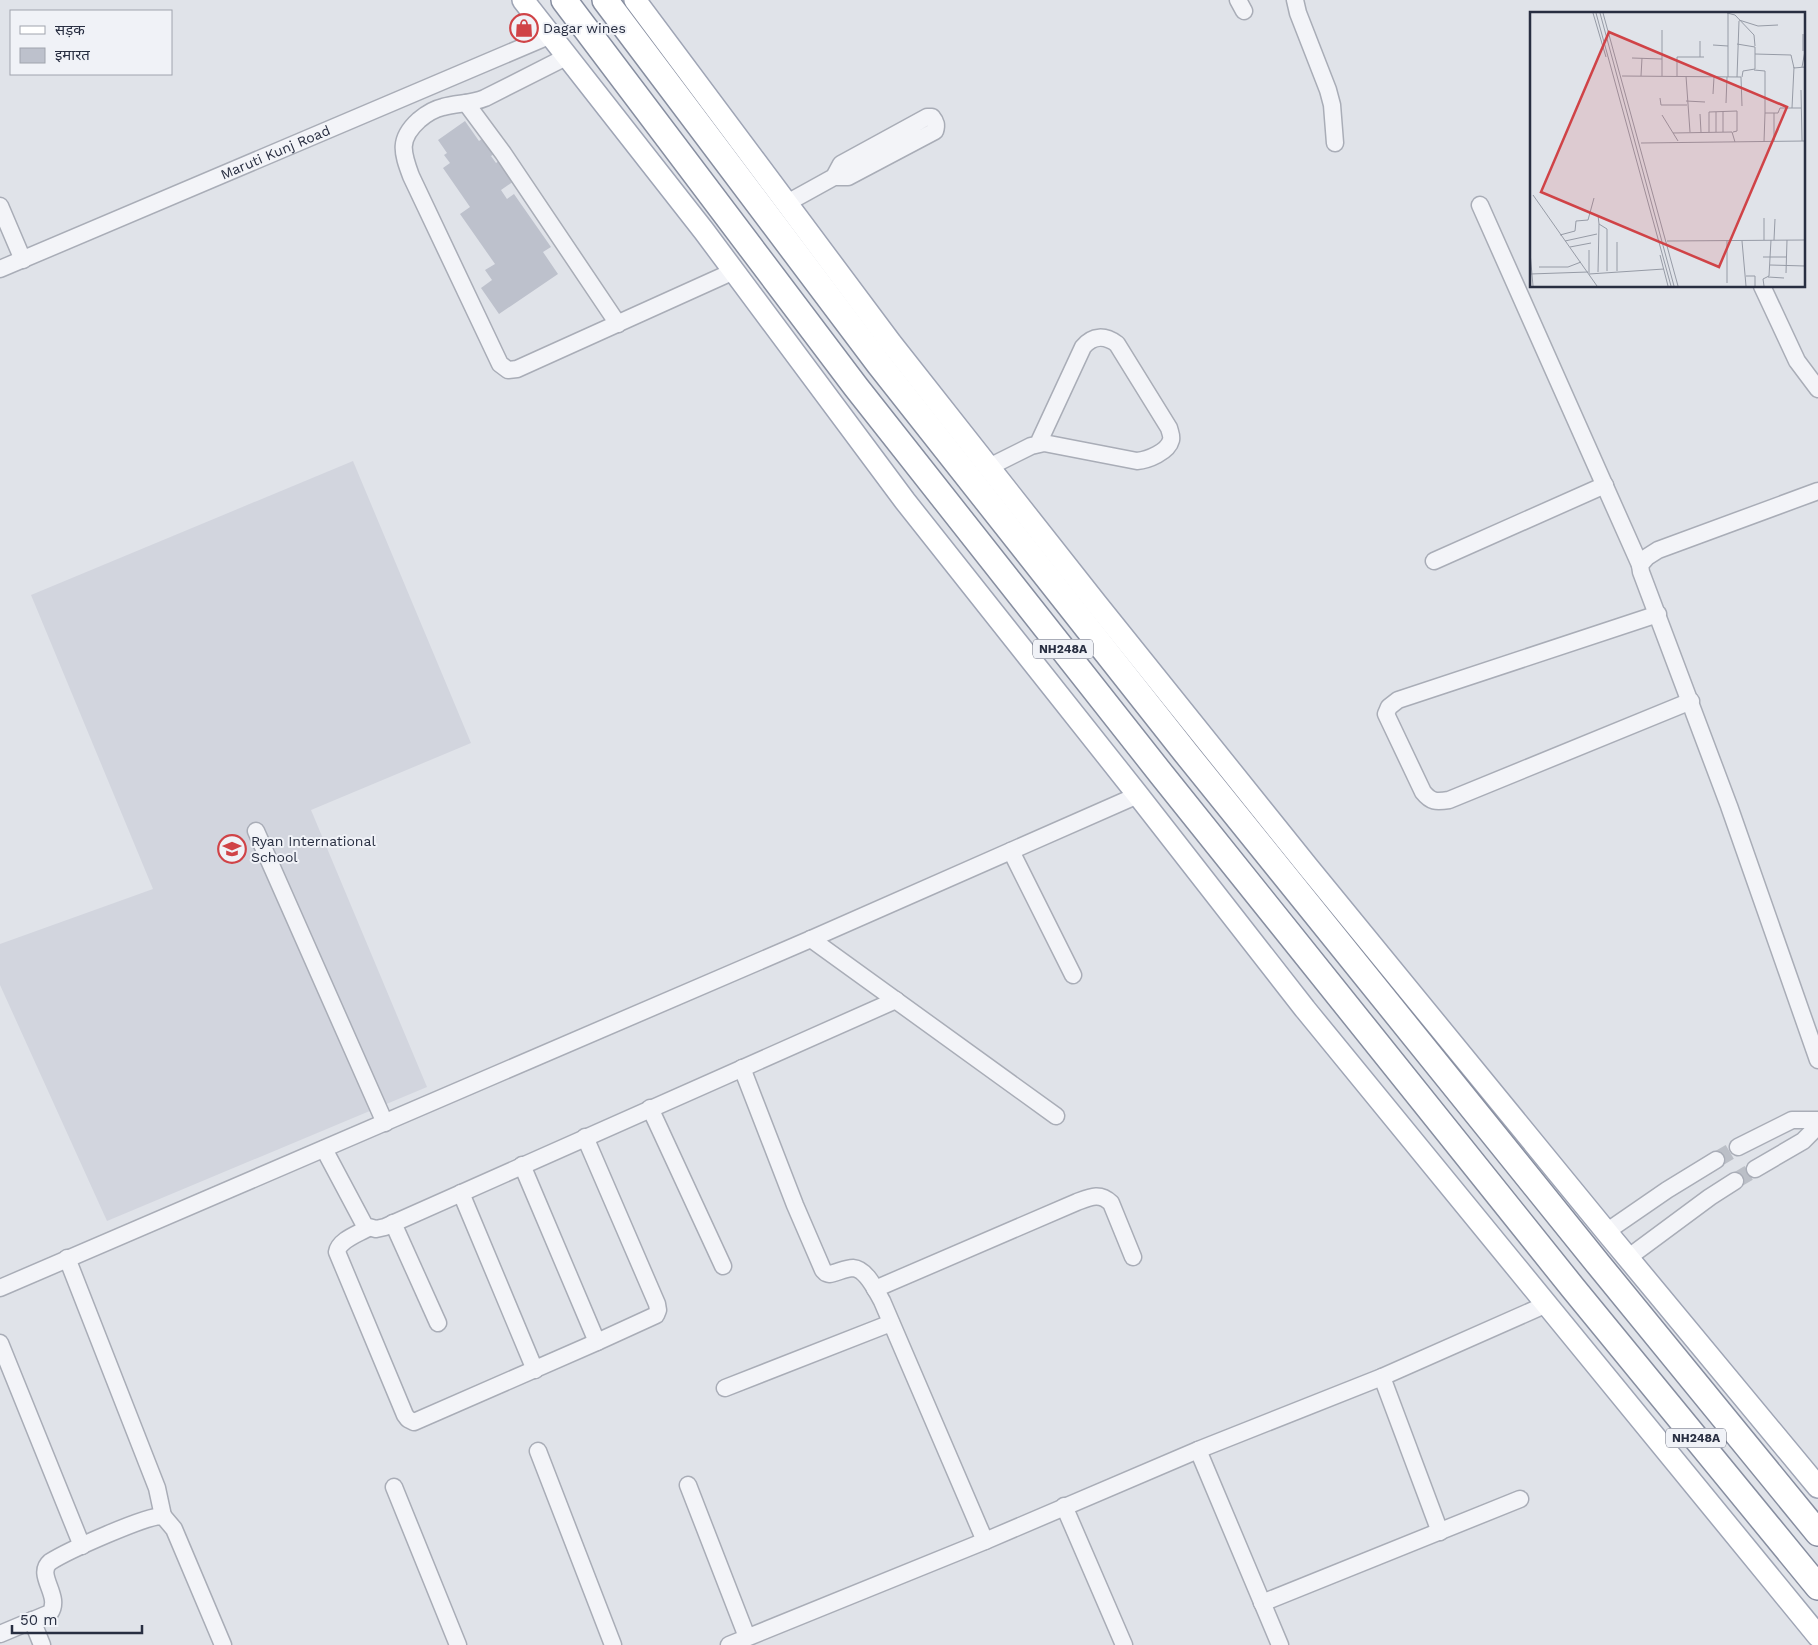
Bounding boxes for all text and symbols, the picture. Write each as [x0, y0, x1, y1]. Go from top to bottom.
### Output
legend [10, 10, 172, 75]
inset map [1530, 12, 1806, 288]
shop icon: Dagar wines [509, 13, 539, 43]
place label: Dagar wines [543, 20, 626, 36]
text: सड़क [55, 21, 85, 39]
text: इमारत [55, 46, 90, 64]
street label: Maruti Kunj Road [218, 122, 332, 182]
road number: NH248A [1033, 640, 1093, 659]
place label: Ryan International School [251, 833, 376, 865]
school or university icon: Ryan International School [217, 834, 247, 864]
road number: NH248A [1666, 1429, 1726, 1448]
scale bar [12, 1602, 142, 1634]
text: 50 m [20, 1611, 57, 1629]

